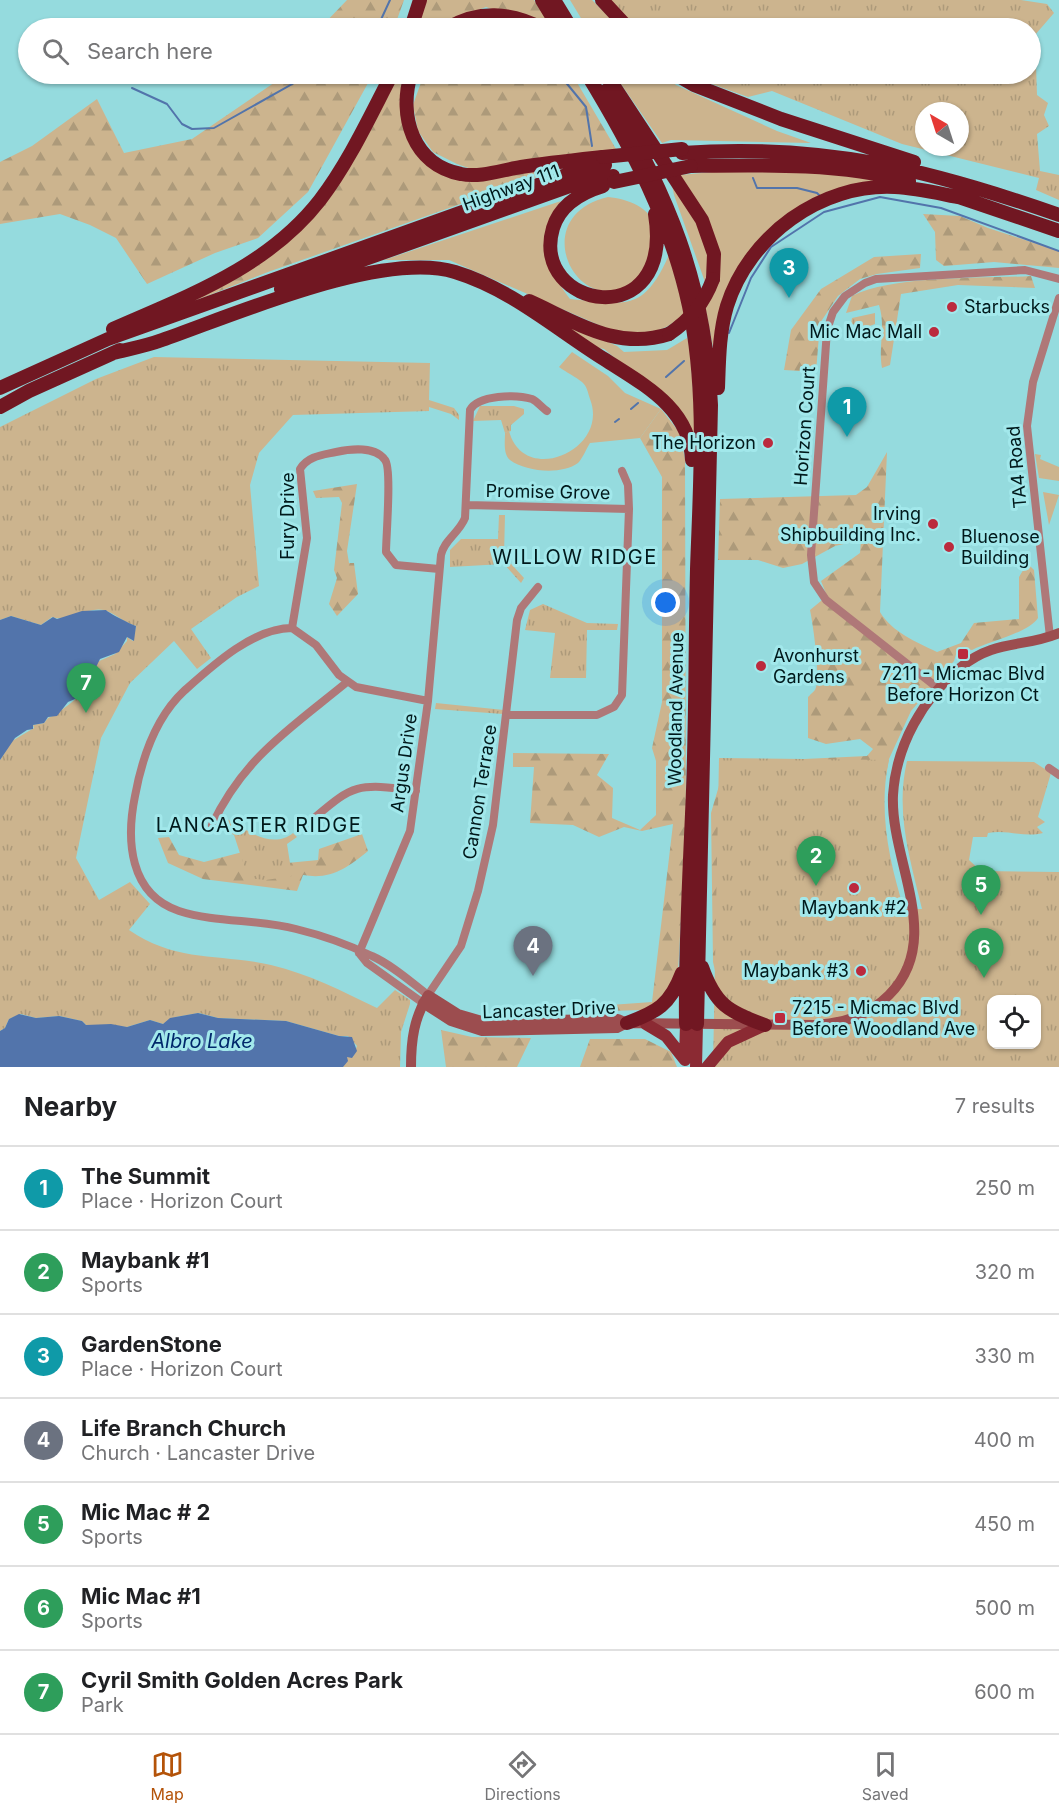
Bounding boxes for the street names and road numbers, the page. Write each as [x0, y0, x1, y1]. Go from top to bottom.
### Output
street label: Highway 111 [460, 160, 562, 215]
street label: Horizon Court [790, 366, 819, 486]
street label: TA4 Road [1002, 425, 1031, 509]
street label: Fury Drive [277, 472, 298, 560]
street label: Promise Grove [486, 480, 610, 503]
street label: Woodland Avenue [664, 632, 687, 786]
street label: Argus Drive [386, 712, 421, 814]
street label: Cannon Terrace [458, 723, 501, 861]
street label: Lancaster Drive [482, 997, 616, 1022]

